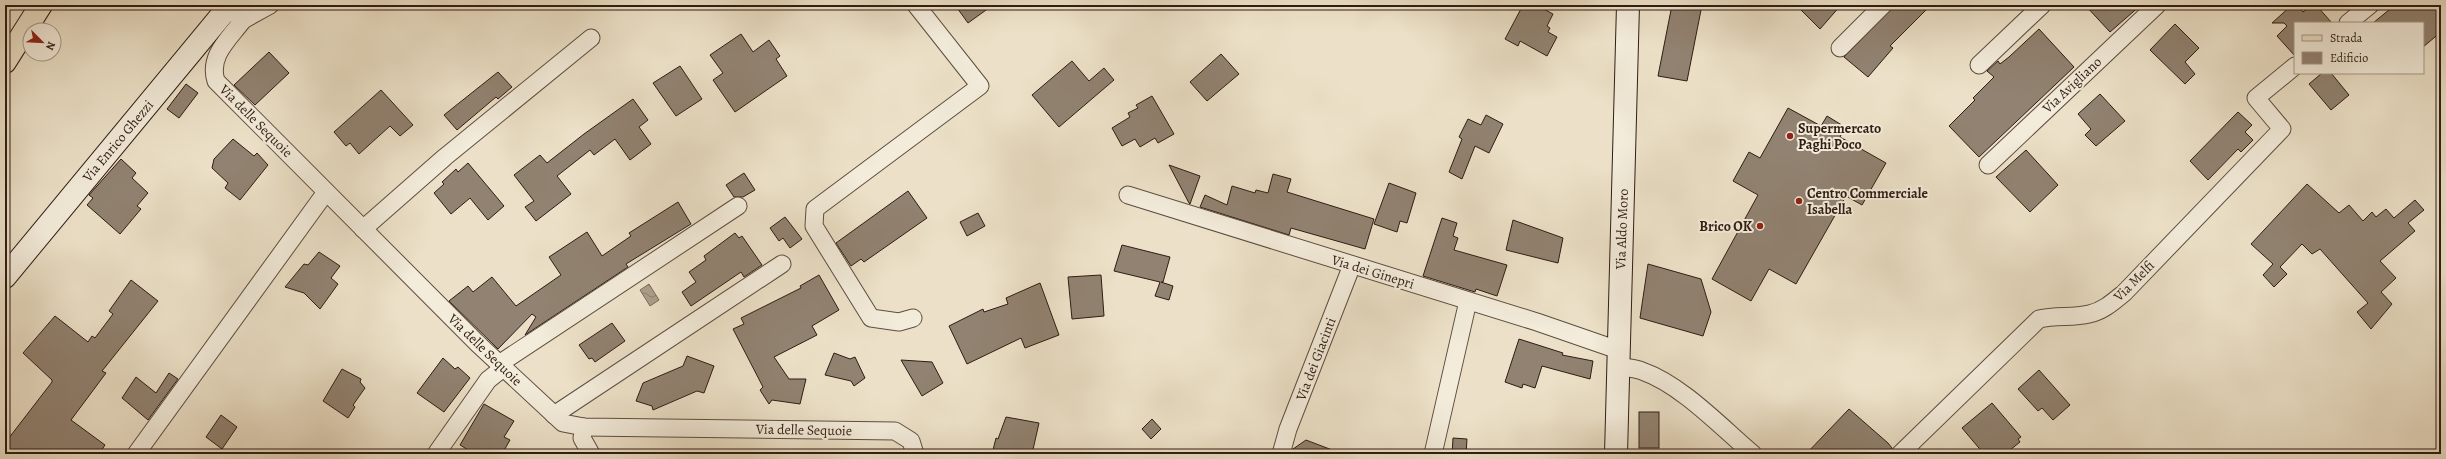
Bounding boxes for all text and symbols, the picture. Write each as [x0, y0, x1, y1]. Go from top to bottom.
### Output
north arrow [22, 22, 62, 62]
legend [2294, 22, 2424, 74]
text: Strada [2330, 30, 2363, 46]
text: N [42, 39, 59, 53]
text: Edificio [2330, 50, 2368, 66]
street label: Via Avigliano [2037, 53, 2106, 118]
street label: Via delle Sequoie [215, 80, 297, 162]
street label: Via Enrico Ghezzi [78, 96, 158, 187]
place label: Supermercato Paghi Poco [1798, 119, 1881, 154]
marker: Supermercato Paghi Poco [1785, 131, 1795, 141]
place label: Centro Commerciale Isabella [1807, 184, 1928, 219]
street label: Via Aldo Moro [1611, 188, 1633, 271]
marker: Centro Commerciale Isabella [1794, 196, 1804, 206]
place label: Brico OK [1699, 217, 1753, 236]
marker: Brico OK [1755, 221, 1765, 231]
street label: Via dei Ginepri [1328, 250, 1417, 294]
street label: Via Melfi [2109, 256, 2159, 306]
street label: Via delle Sequoie [443, 309, 526, 390]
street label: Via dei Giacinti [1291, 315, 1341, 404]
street label: Via delle Sequoie [755, 420, 852, 440]

